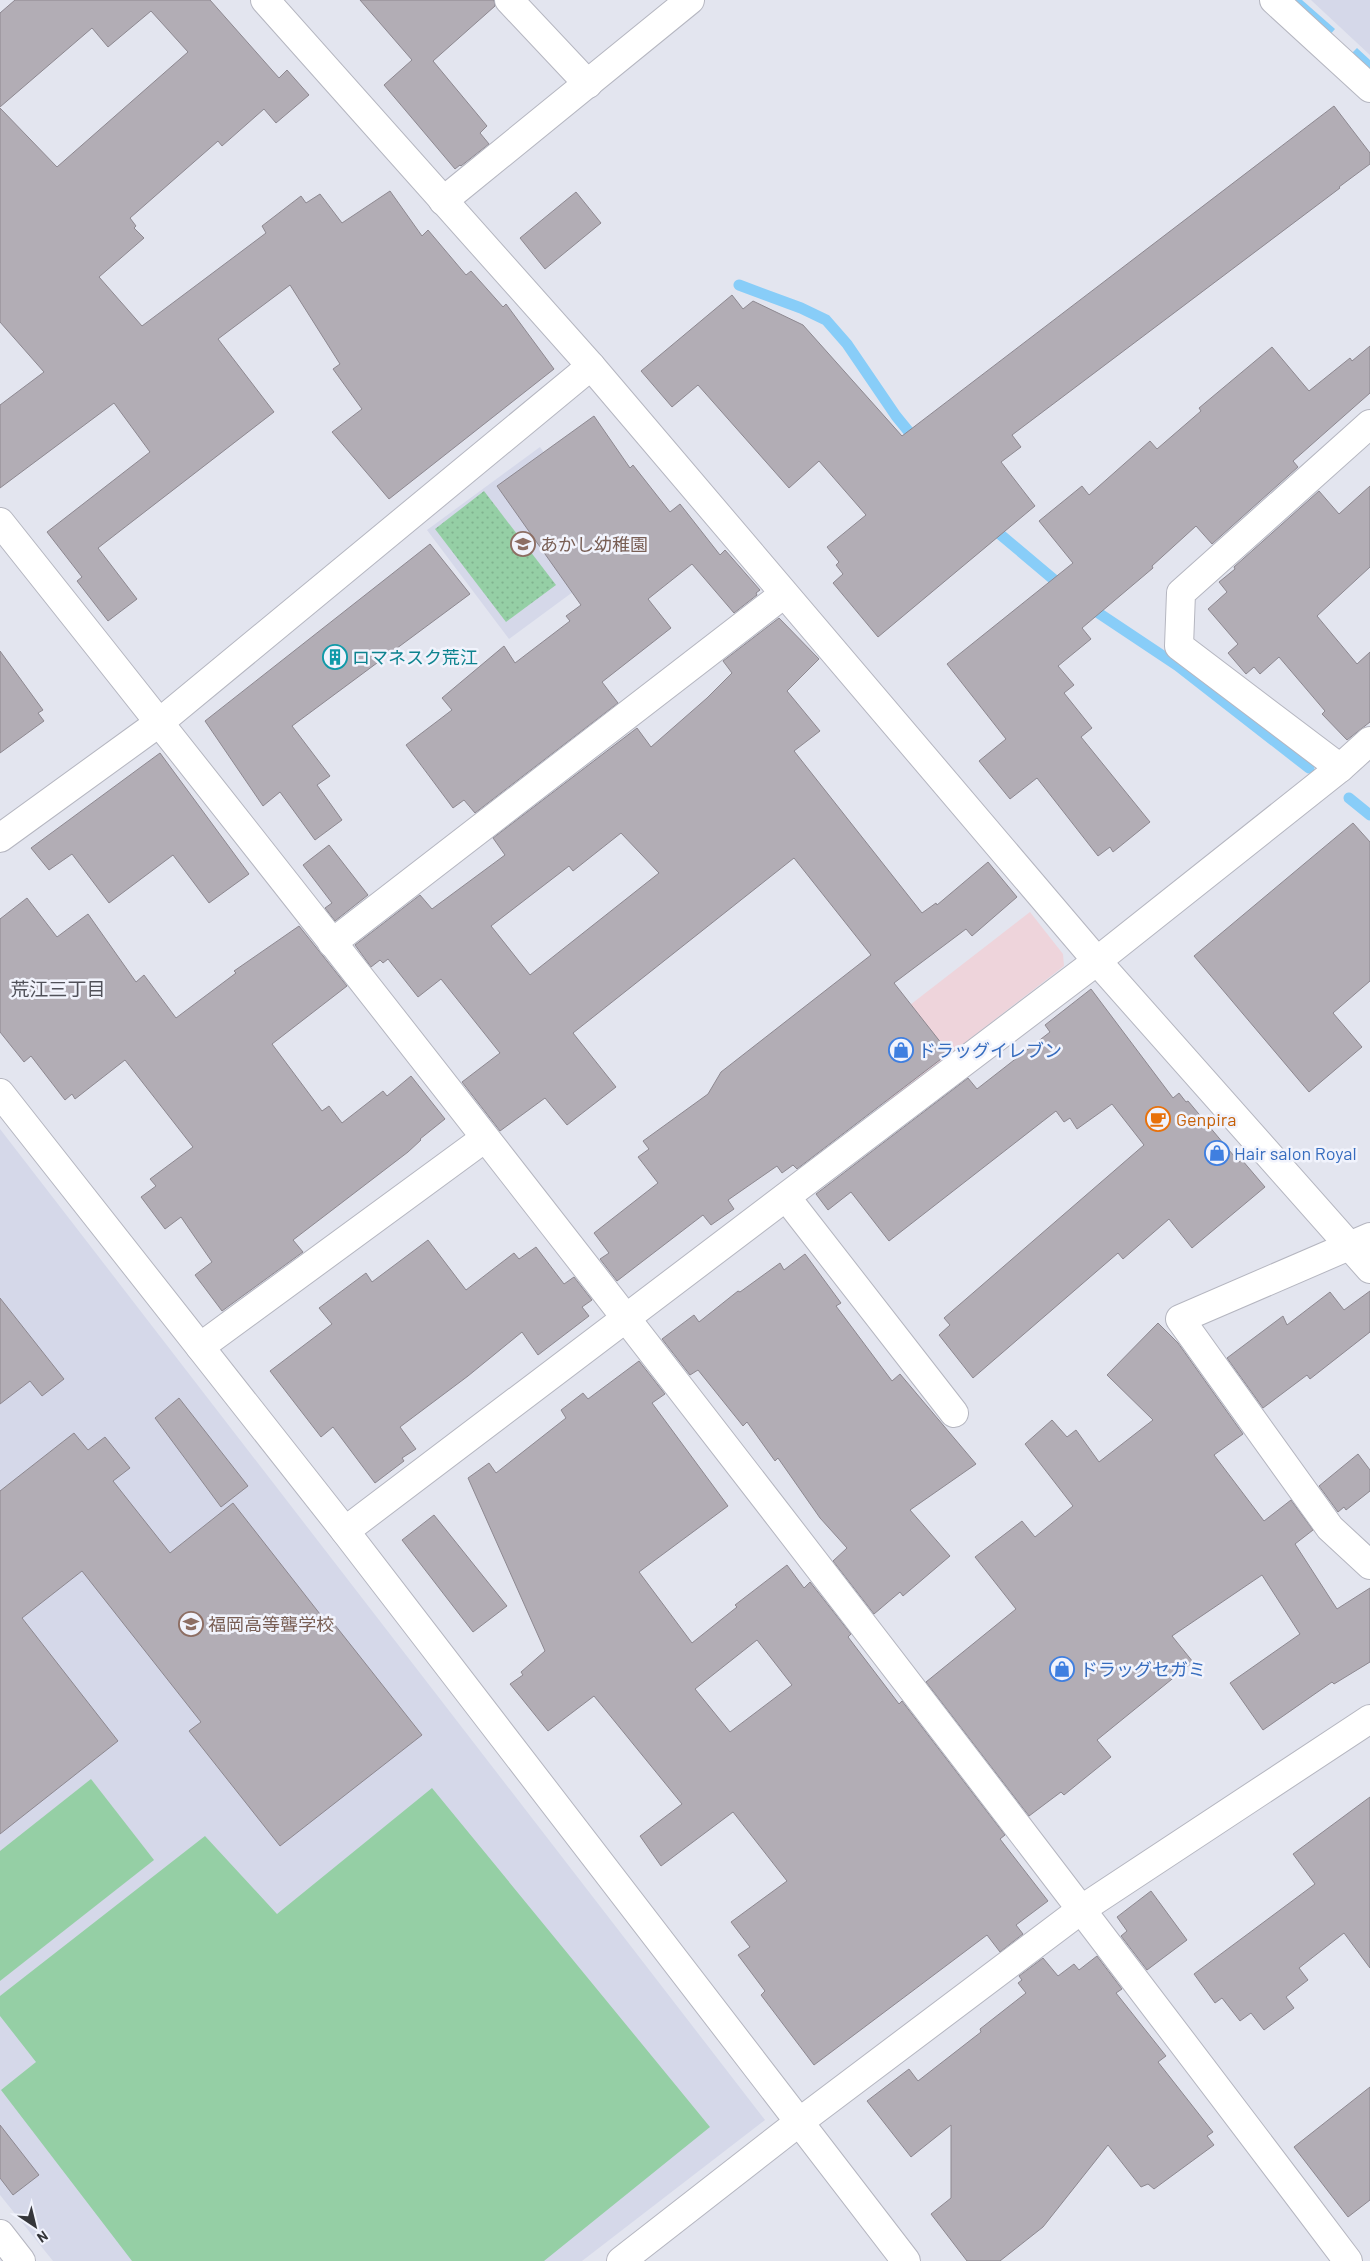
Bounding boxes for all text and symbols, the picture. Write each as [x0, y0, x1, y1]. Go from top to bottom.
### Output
school or university icon: あかし幼稚園 [510, 531, 536, 557]
place label: あかし幼稚園 [540, 533, 648, 555]
building icon: ロマネスク荒江 [322, 644, 348, 670]
place label: ロマネスク荒江 [352, 646, 478, 668]
district label: 荒江三丁目 [10, 977, 106, 1000]
shop icon: ドラッグイレブン [888, 1037, 914, 1063]
place label: ドラッグイレブン [918, 1039, 1062, 1061]
cafe icon: Genpira [1145, 1106, 1171, 1132]
place label: Genpira [1176, 1108, 1237, 1130]
shop icon: Hair salon Royal [1204, 1140, 1230, 1166]
place label: Hair salon Royal [1234, 1142, 1357, 1164]
school or university icon: 福岡高等聾学校 [178, 1611, 204, 1637]
place label: 福岡高等聾学校 [208, 1613, 334, 1635]
shop icon: ドラッグセガミ [1049, 1656, 1075, 1682]
place label: ドラッグセガミ [1080, 1658, 1206, 1680]
north arrow [10, 2201, 60, 2251]
text: N [34, 2227, 51, 2247]

